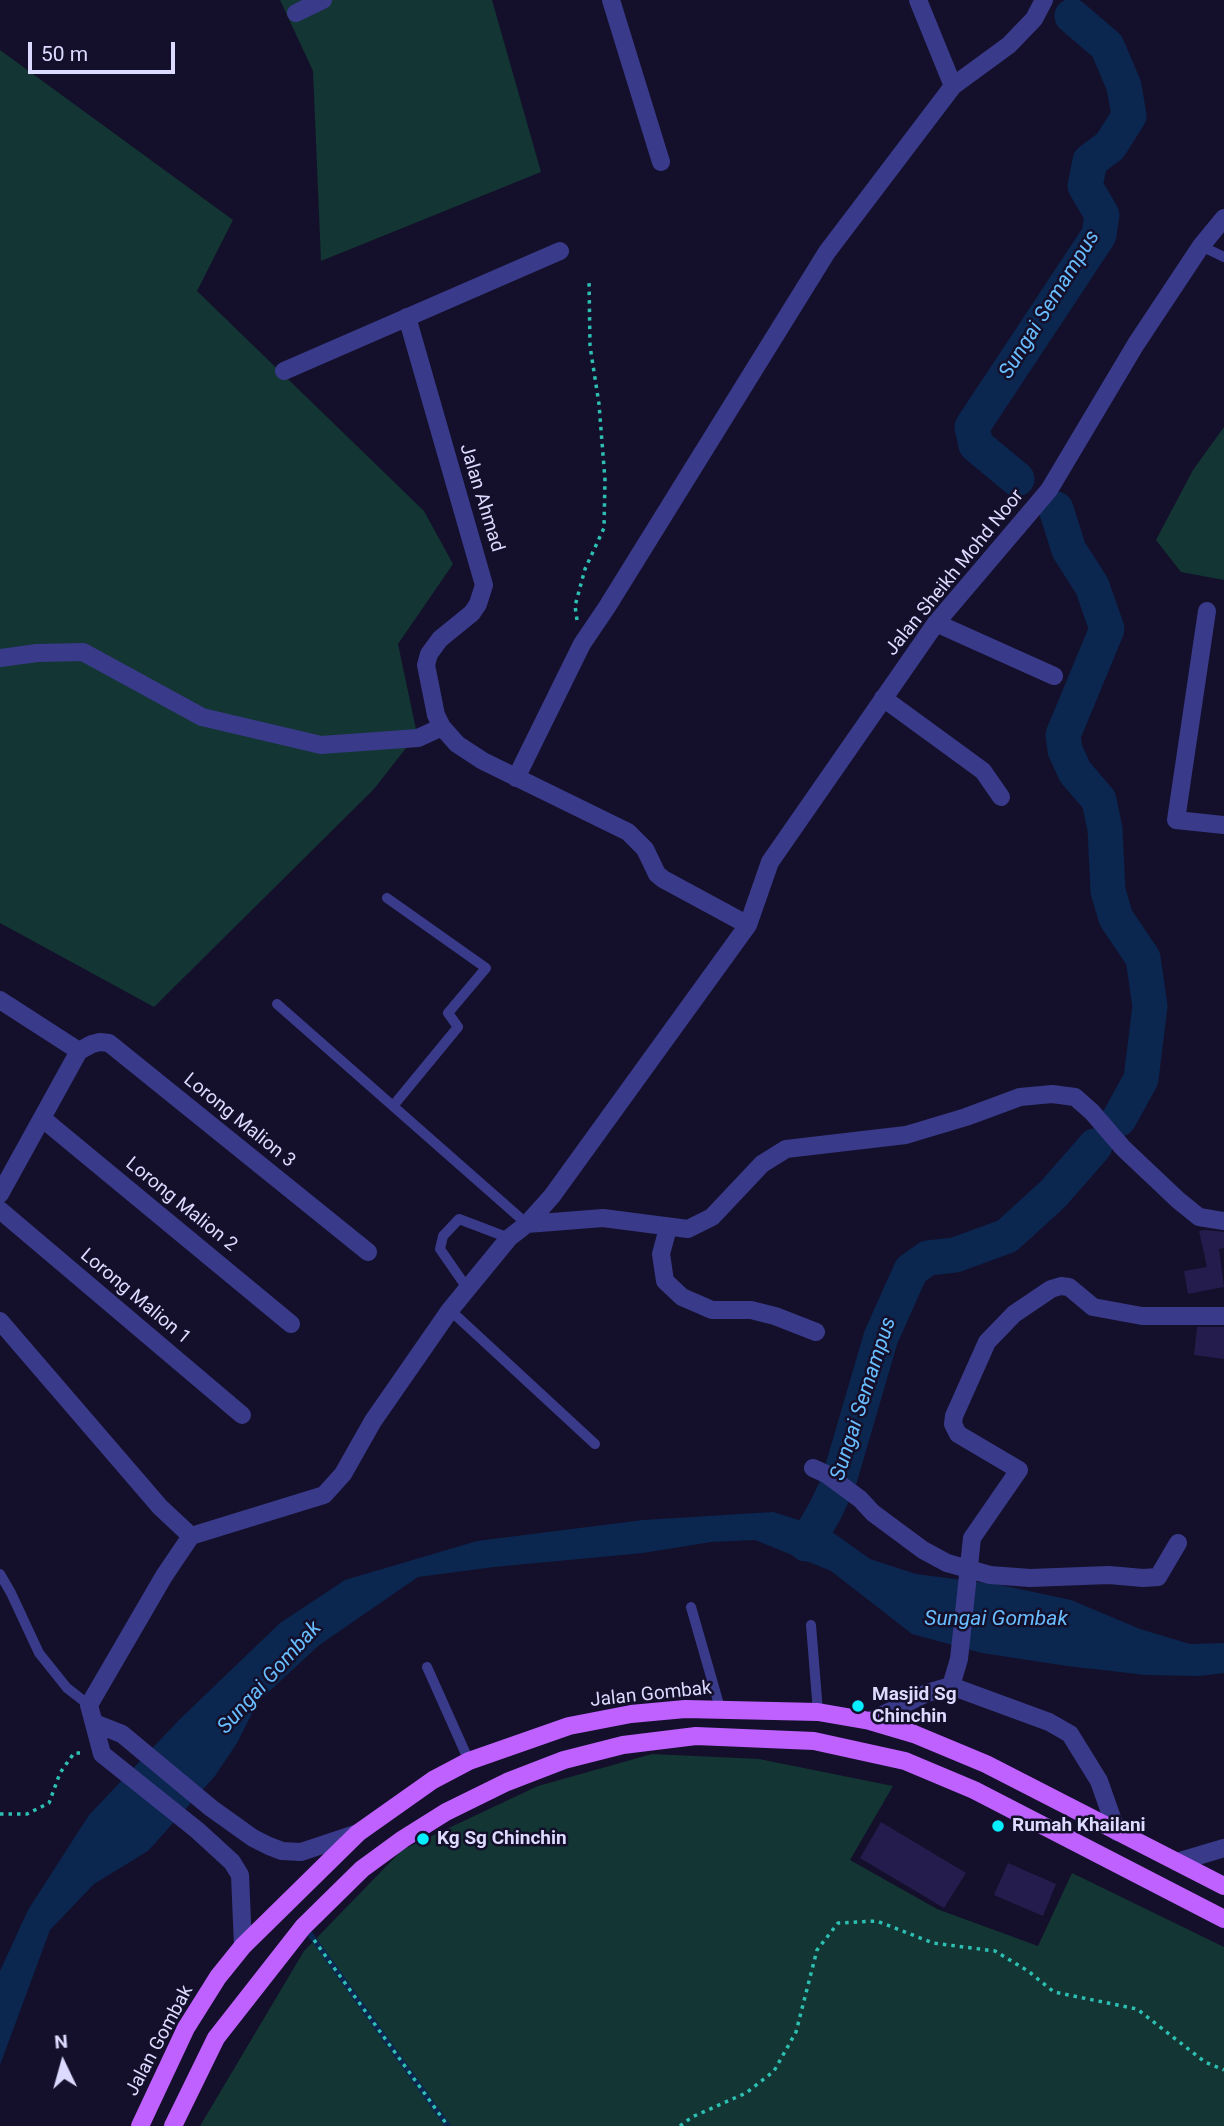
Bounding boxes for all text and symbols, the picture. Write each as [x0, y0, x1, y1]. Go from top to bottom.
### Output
scale bar [32, 28, 178, 72]
text: 50 m [41, 42, 88, 66]
water label: Sungai Semampus [994, 226, 1106, 384]
street label: Jalan Ahmad [454, 441, 508, 555]
street label: Jalan Sheikh Mohd Noor [881, 485, 1029, 661]
street label: Lorong Malion 3 [179, 1069, 299, 1173]
street label: Lorong Malion 2 [121, 1153, 241, 1257]
street label: Lorong Malion 1 [75, 1244, 195, 1350]
water label: Sungai Semampus [826, 1314, 902, 1484]
water label: Sungai Gombak [924, 1607, 1068, 1633]
water label: Sungai Gombak [213, 1616, 327, 1740]
street label: Jalan Gombak [589, 1677, 713, 1713]
place label: Masjid Sg Chinchin [872, 1684, 957, 1728]
marker: Masjid Sg Chinchin [850, 1698, 866, 1714]
place label: Rumah Khailani [1012, 1815, 1146, 1837]
marker: Rumah Khailani [990, 1818, 1006, 1834]
place label: Kg Sg Chinchin [437, 1828, 567, 1850]
marker: Kg Sg Chinchin [415, 1831, 431, 1847]
street label: Jalan Gombak [121, 1982, 199, 2100]
north arrow [28, 2028, 98, 2098]
text: N [53, 2030, 69, 2054]

